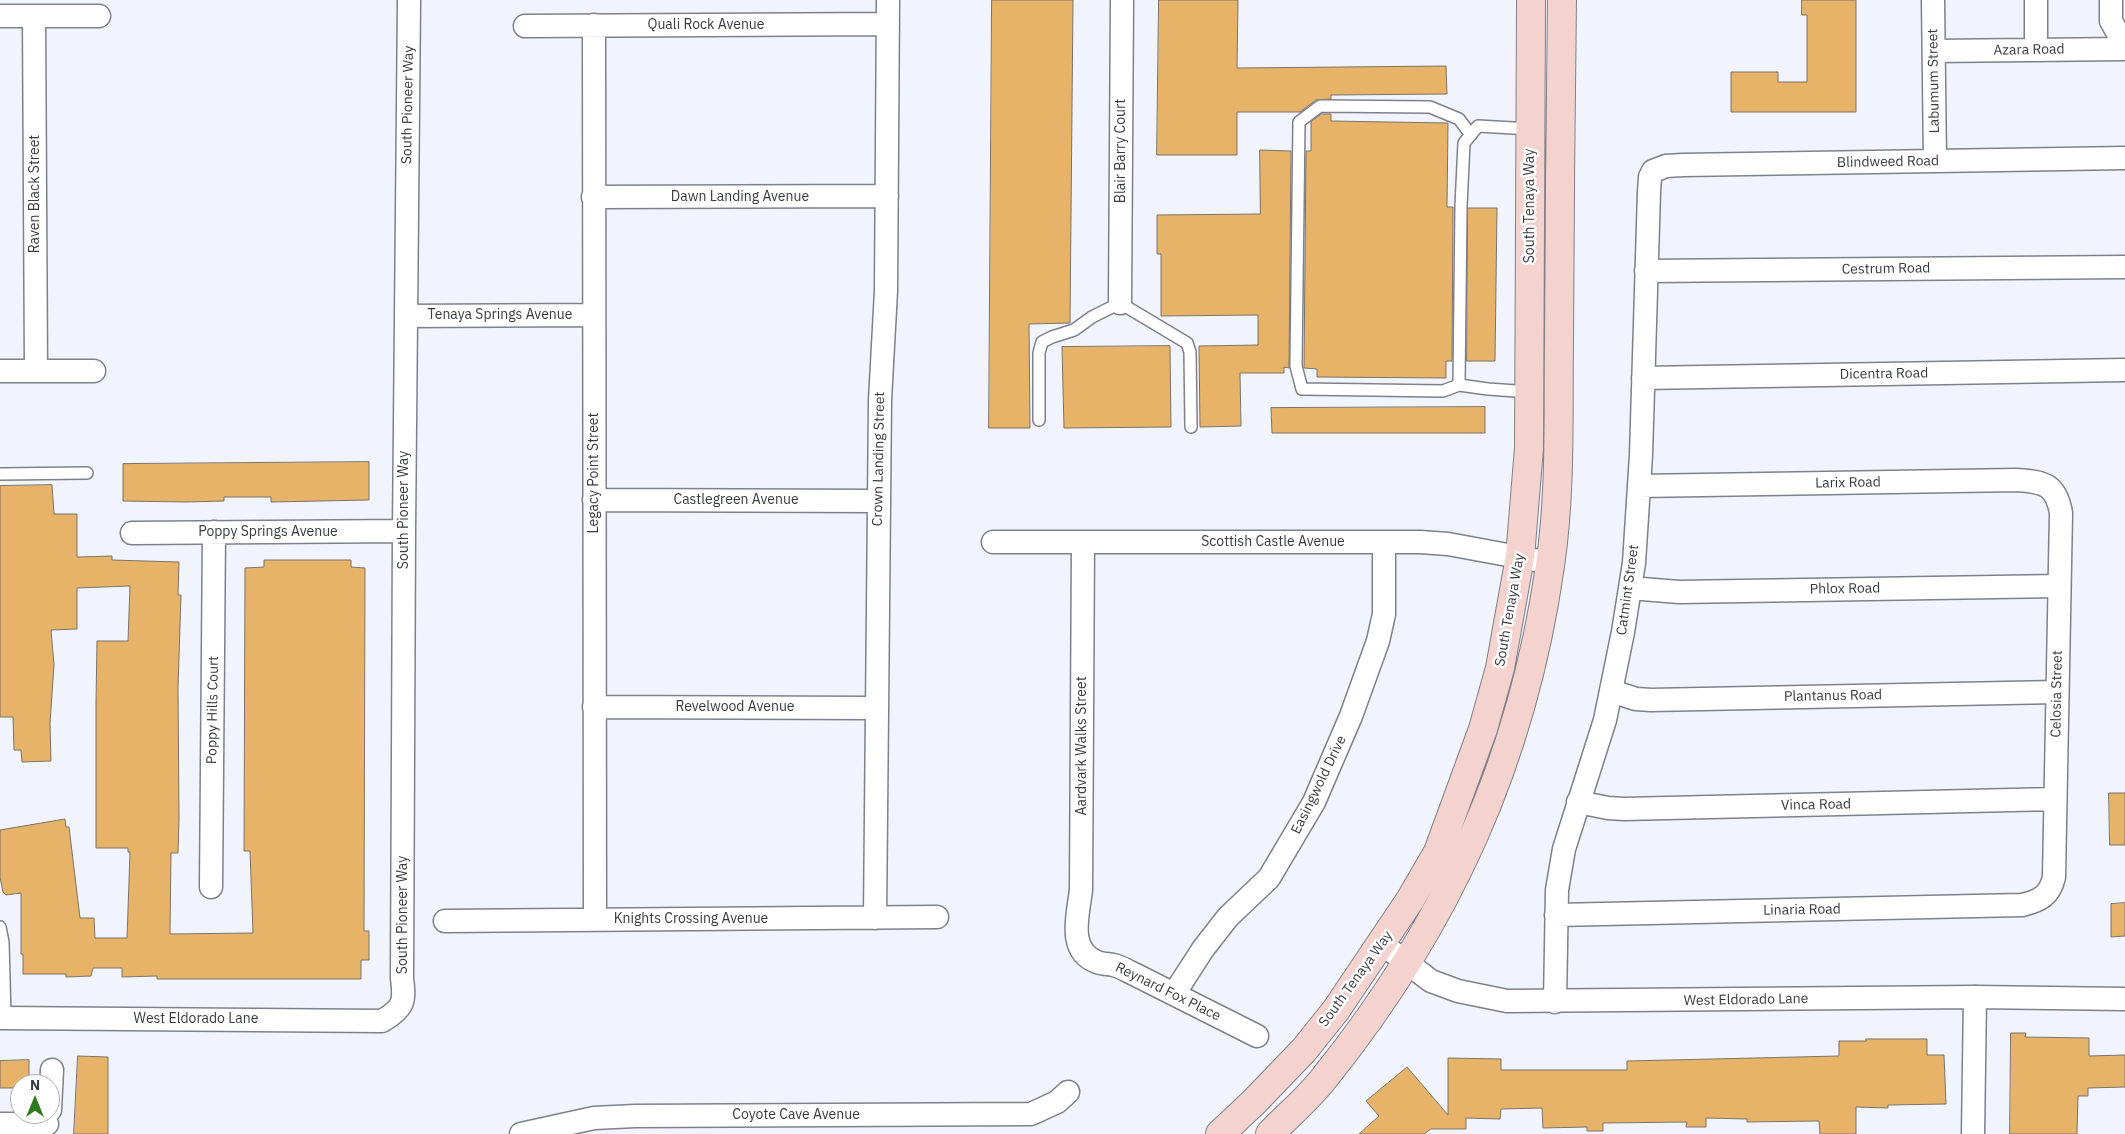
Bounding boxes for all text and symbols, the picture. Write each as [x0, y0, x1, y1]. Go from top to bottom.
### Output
street label: Quali Rock Avenue [647, 17, 765, 33]
street label: Labumum Street [1925, 29, 1943, 133]
street label: Azara Road [1993, 41, 2065, 59]
street label: South Pioneer Way [399, 46, 417, 164]
street label: Blair Barry Court [1113, 99, 1129, 203]
street label: Raven Black Street [27, 135, 43, 253]
street label: South Tenaya Way [1522, 149, 1538, 263]
street label: Blindweed Road [1837, 153, 1939, 171]
street label: Dawn Landing Avenue [671, 189, 809, 205]
street label: Cestrum Road [1841, 260, 1931, 278]
street label: Tenaya Springs Avenue [428, 307, 572, 323]
street label: Dicentra Road [1840, 365, 1928, 383]
street label: Crown Landing Street [869, 392, 889, 526]
street label: Legacy Point Street [586, 413, 602, 533]
street label: South Pioneer Way [396, 451, 412, 569]
street label: Larix Road [1815, 474, 1881, 492]
street label: Castlegreen Avenue [673, 492, 799, 508]
street label: Poppy Springs Avenue [198, 524, 338, 540]
street label: Scottish Castle Avenue [1201, 534, 1345, 550]
street label: Catmint Street [1613, 544, 1643, 636]
street label: South Tenaya Way [1492, 552, 1528, 668]
street label: Phlox Road [1810, 580, 1880, 598]
street label: Celosia Street [2048, 650, 2066, 738]
street label: Poppy Hills Court [204, 656, 222, 764]
street label: Aardvark Walks Street [1074, 676, 1090, 816]
street label: Plantanus Road [1784, 687, 1882, 705]
street label: Revelwood Avenue [675, 699, 795, 715]
street label: Easingwold Drive [1288, 733, 1350, 837]
street label: Vinca Road [1781, 796, 1851, 814]
street label: South Pioneer Way [395, 856, 411, 974]
street label: Linaria Road [1763, 901, 1841, 919]
street label: Knights Crossing Avenue [614, 911, 768, 927]
street label: South Tenaya Way [1316, 928, 1396, 1030]
street label: Reynard Fox Place [1113, 959, 1223, 1025]
street label: West Eldorado Lane [1683, 991, 1809, 1009]
street label: West Eldorado Lane [134, 1011, 258, 1027]
north arrow [10, 1074, 60, 1124]
text: N [30, 1076, 40, 1094]
street label: Coyote Cave Avenue [732, 1107, 860, 1123]

